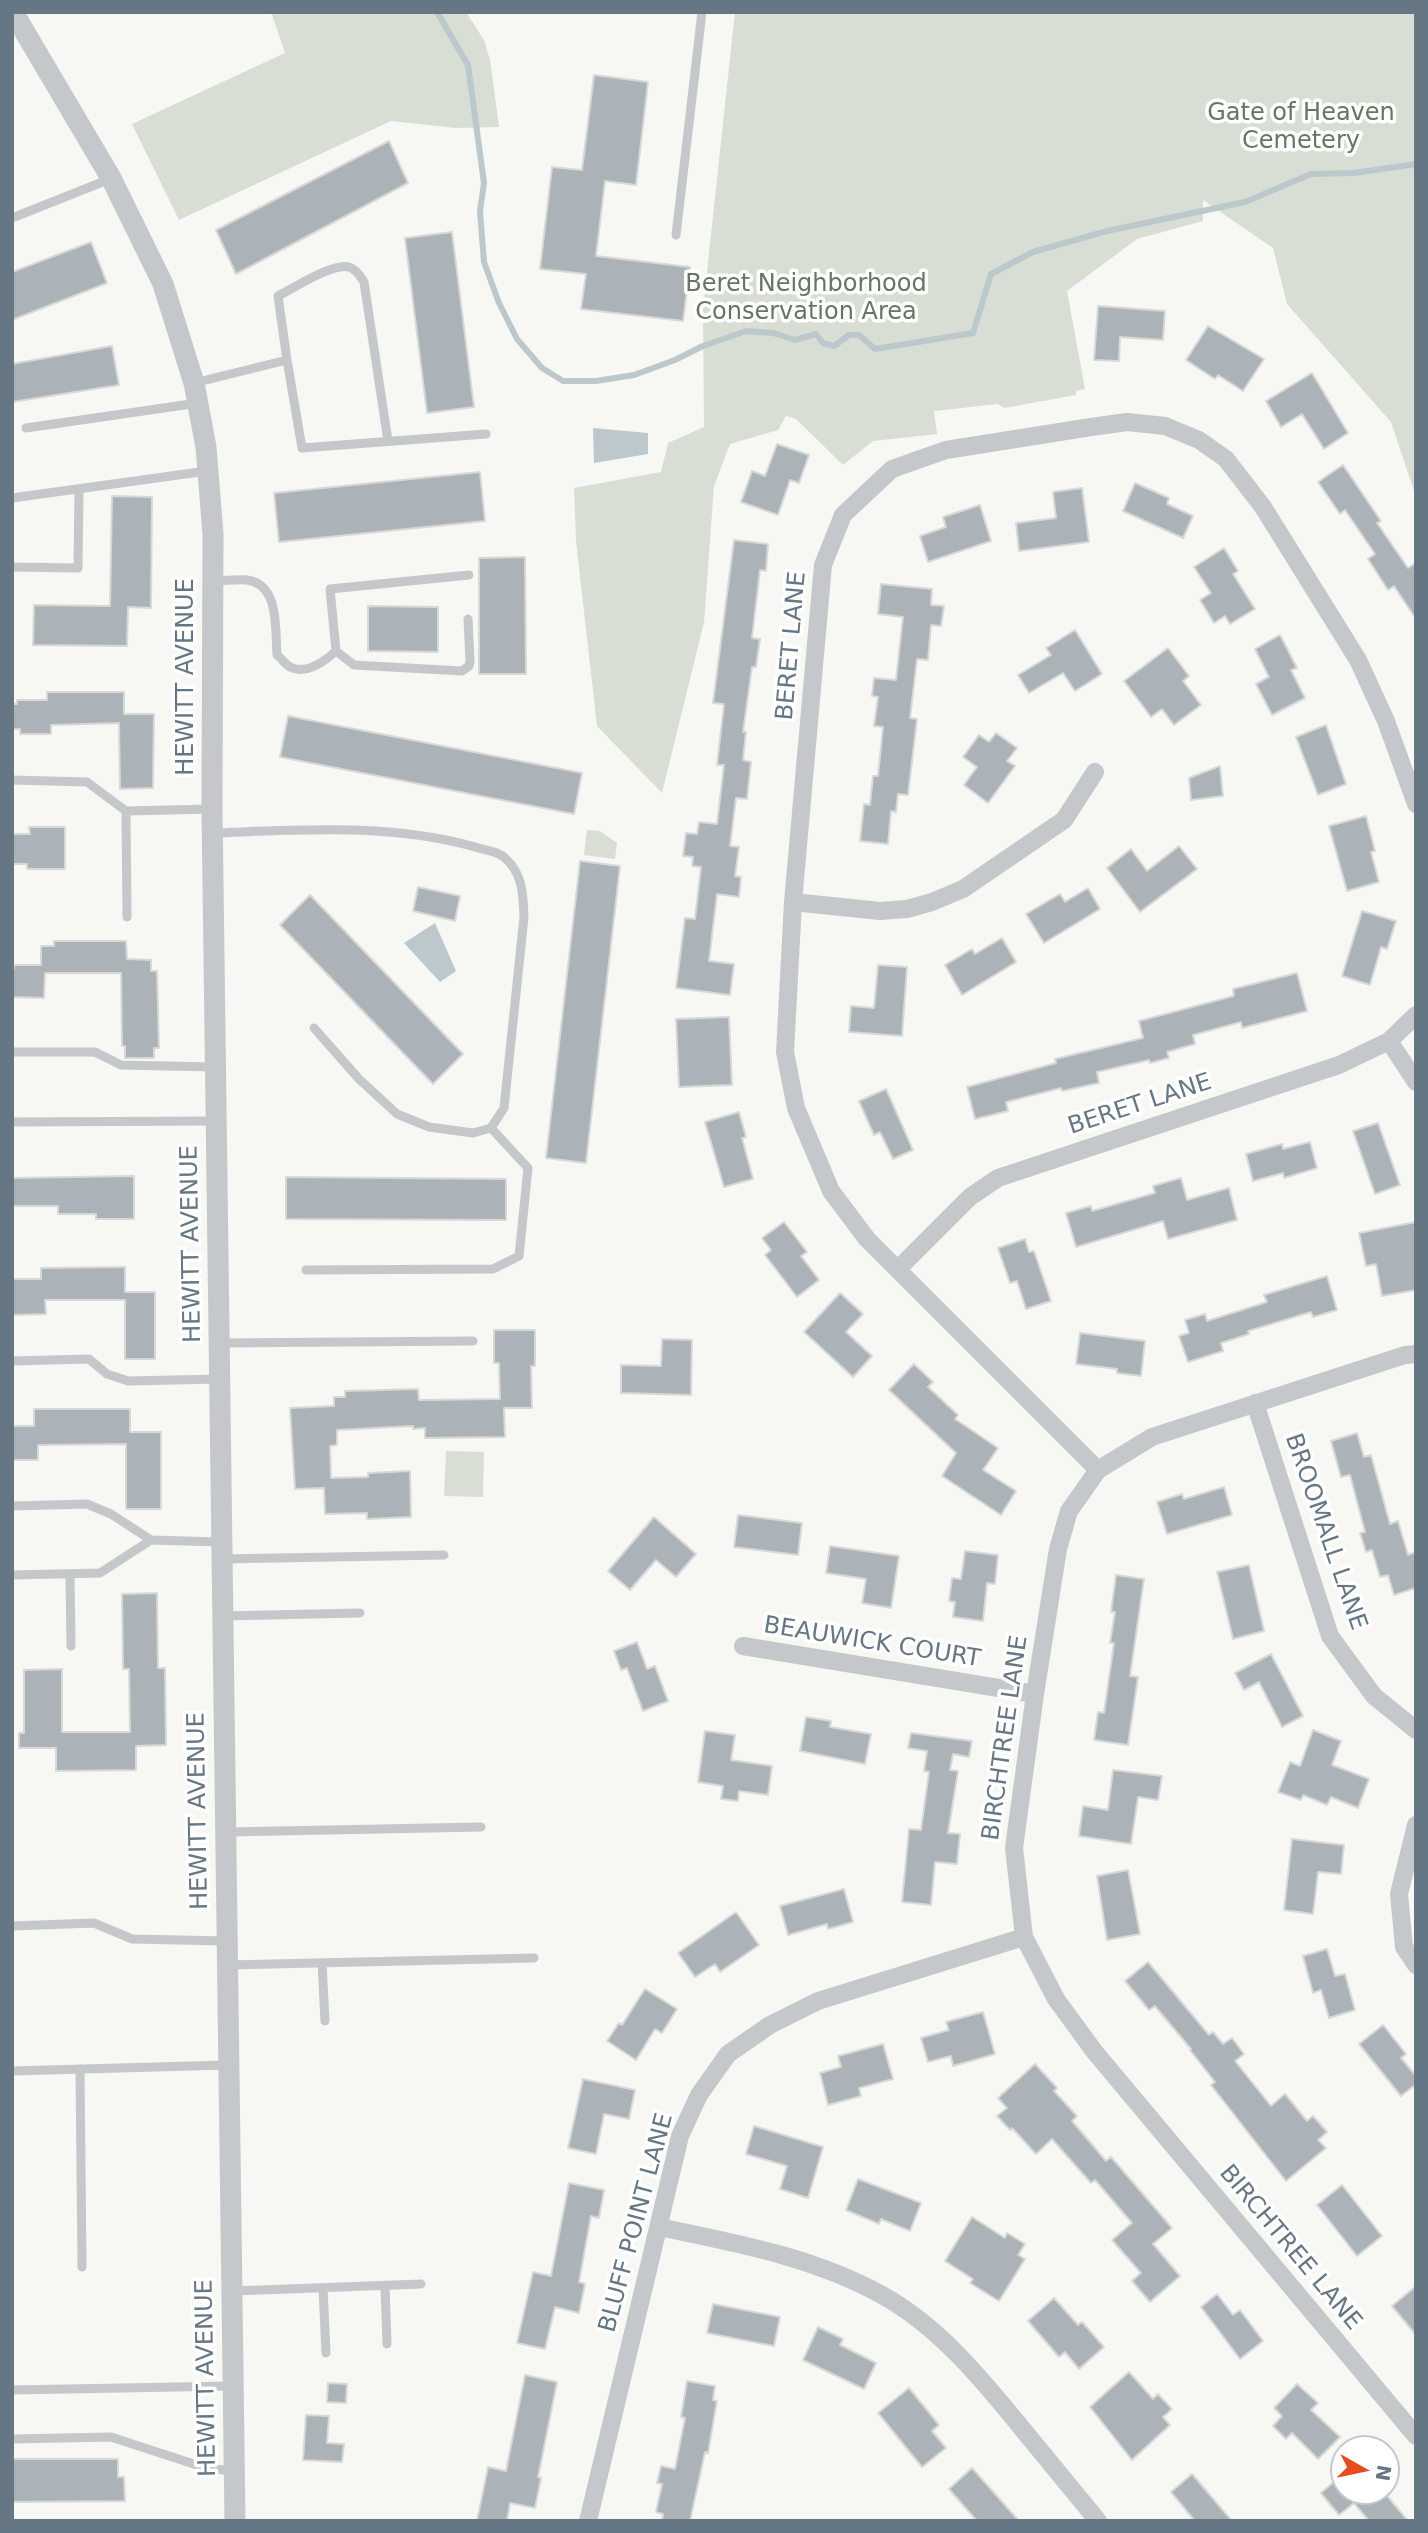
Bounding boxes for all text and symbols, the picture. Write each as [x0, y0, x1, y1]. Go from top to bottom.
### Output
park label: Gate of Heaven Cemetery [1207, 100, 1395, 156]
park label: Beret Neighborhood Conservation Area [685, 271, 927, 327]
street label: BERET LANE [771, 570, 813, 722]
street label: HEWITT AVENUE [173, 578, 201, 776]
street label: BERET LANE [1065, 1068, 1215, 1142]
street label: HEWITT AVENUE [176, 1145, 208, 1343]
street label: BROOMALL LANE [1278, 1430, 1372, 1634]
street label: BEAUWICK COURT [761, 1612, 983, 1674]
street label: BIRCHTREE LANE [977, 1634, 1035, 1842]
street label: HEWITT AVENUE [183, 1712, 215, 1910]
street label: BLUFF POINT LANE [594, 2110, 680, 2336]
street label: BIRCHTREE LANE [1213, 2160, 1367, 2336]
street label: HEWITT AVENUE [191, 2279, 223, 2477]
north arrow [1330, 2435, 1400, 2505]
text: N [1372, 2463, 1396, 2483]

